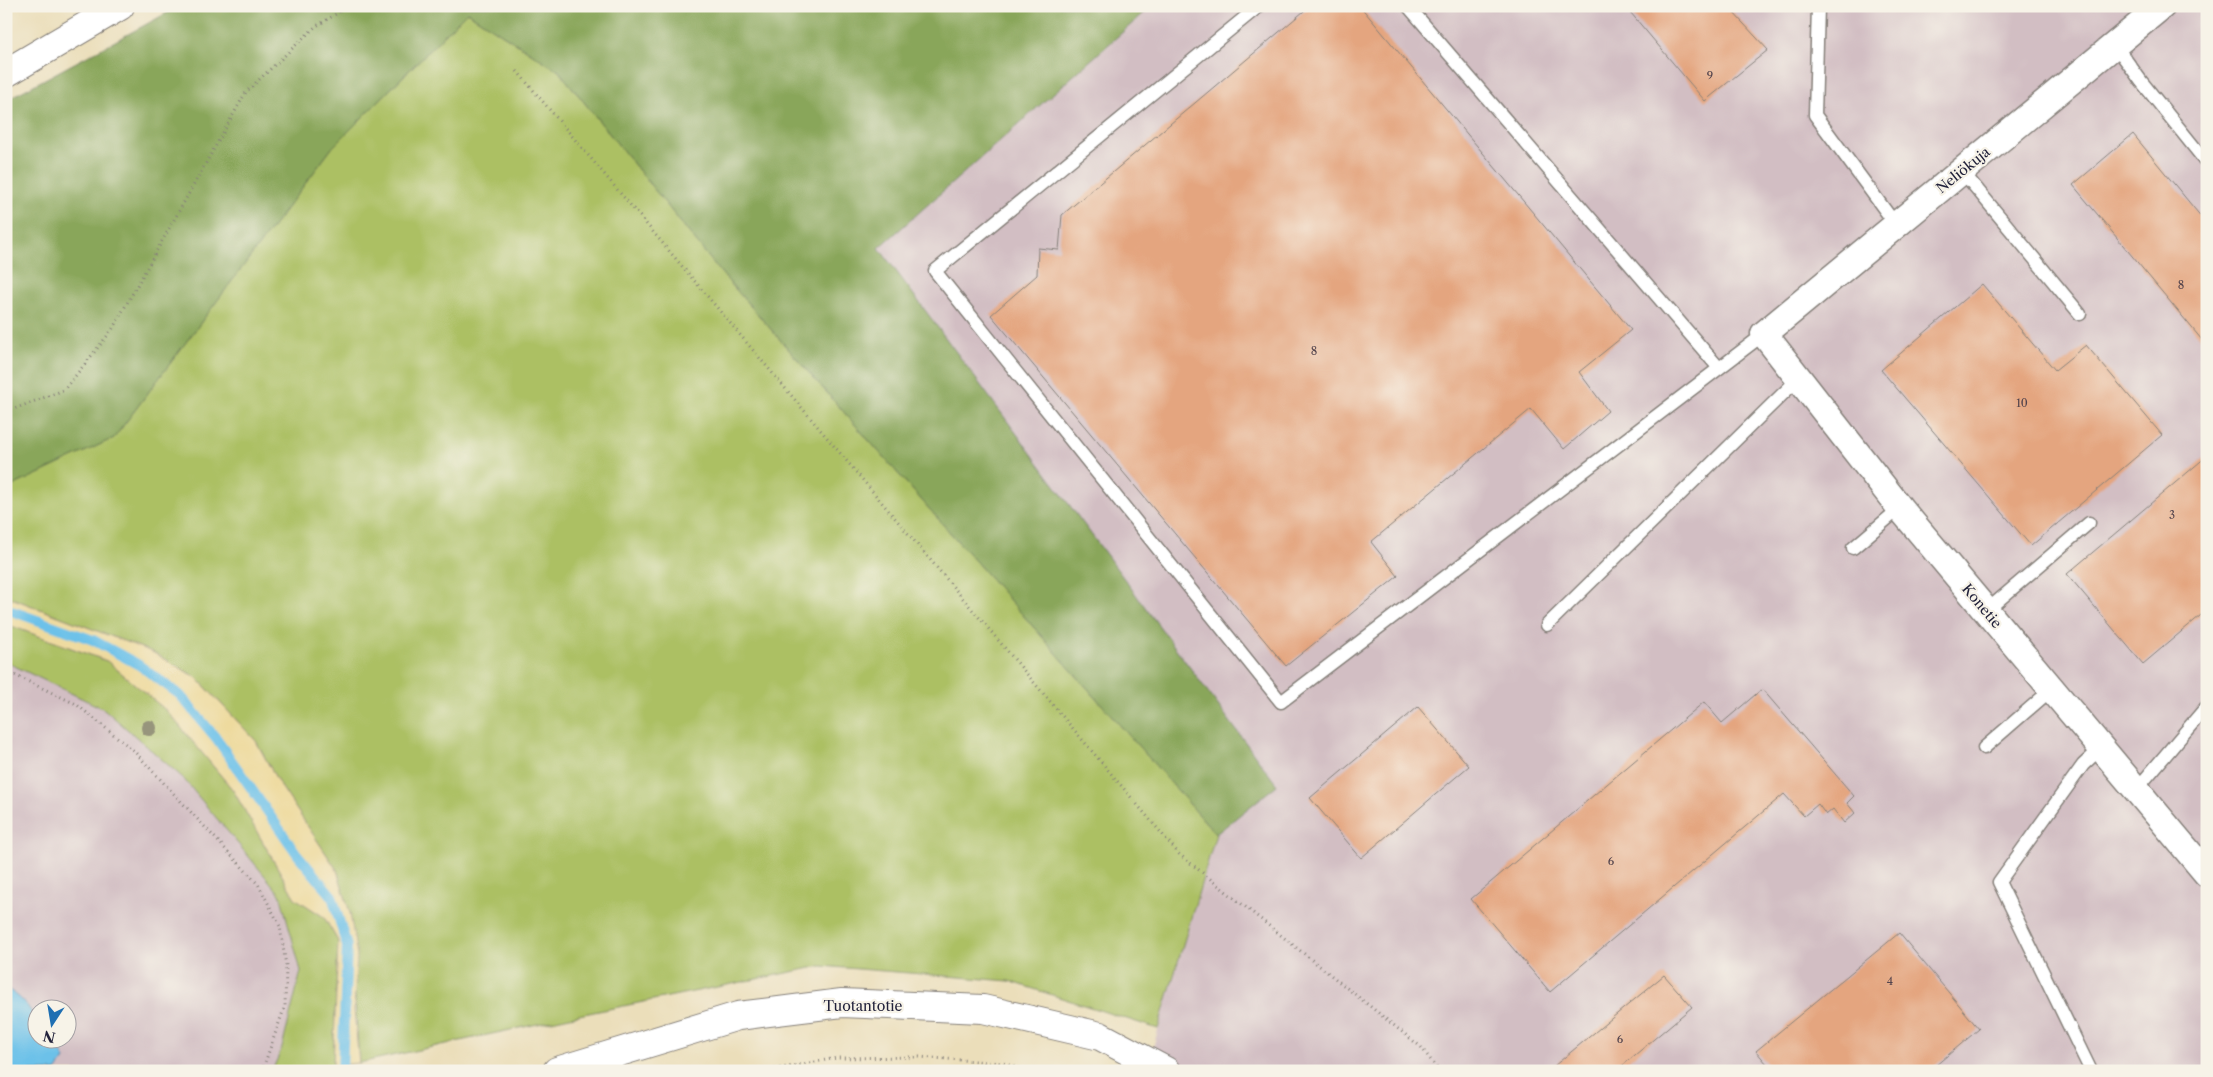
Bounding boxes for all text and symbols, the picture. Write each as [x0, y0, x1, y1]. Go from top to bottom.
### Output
house number: 9 [1707, 69, 1713, 83]
street label: Neliökuja [1932, 142, 1994, 197]
house number: 8 [2178, 278, 2184, 292]
house number: 8 [1311, 344, 1317, 358]
house number: 10 [2016, 396, 2028, 410]
house number: 3 [2169, 508, 2175, 522]
street label: Konetie [1958, 580, 2006, 632]
house number: 6 [1608, 854, 1615, 868]
house number: 4 [1887, 974, 1893, 988]
street label: Tuotantotie [824, 997, 903, 1015]
north arrow [28, 1000, 78, 1050]
text: N [41, 1027, 57, 1047]
house number: 6 [1617, 1032, 1624, 1046]

